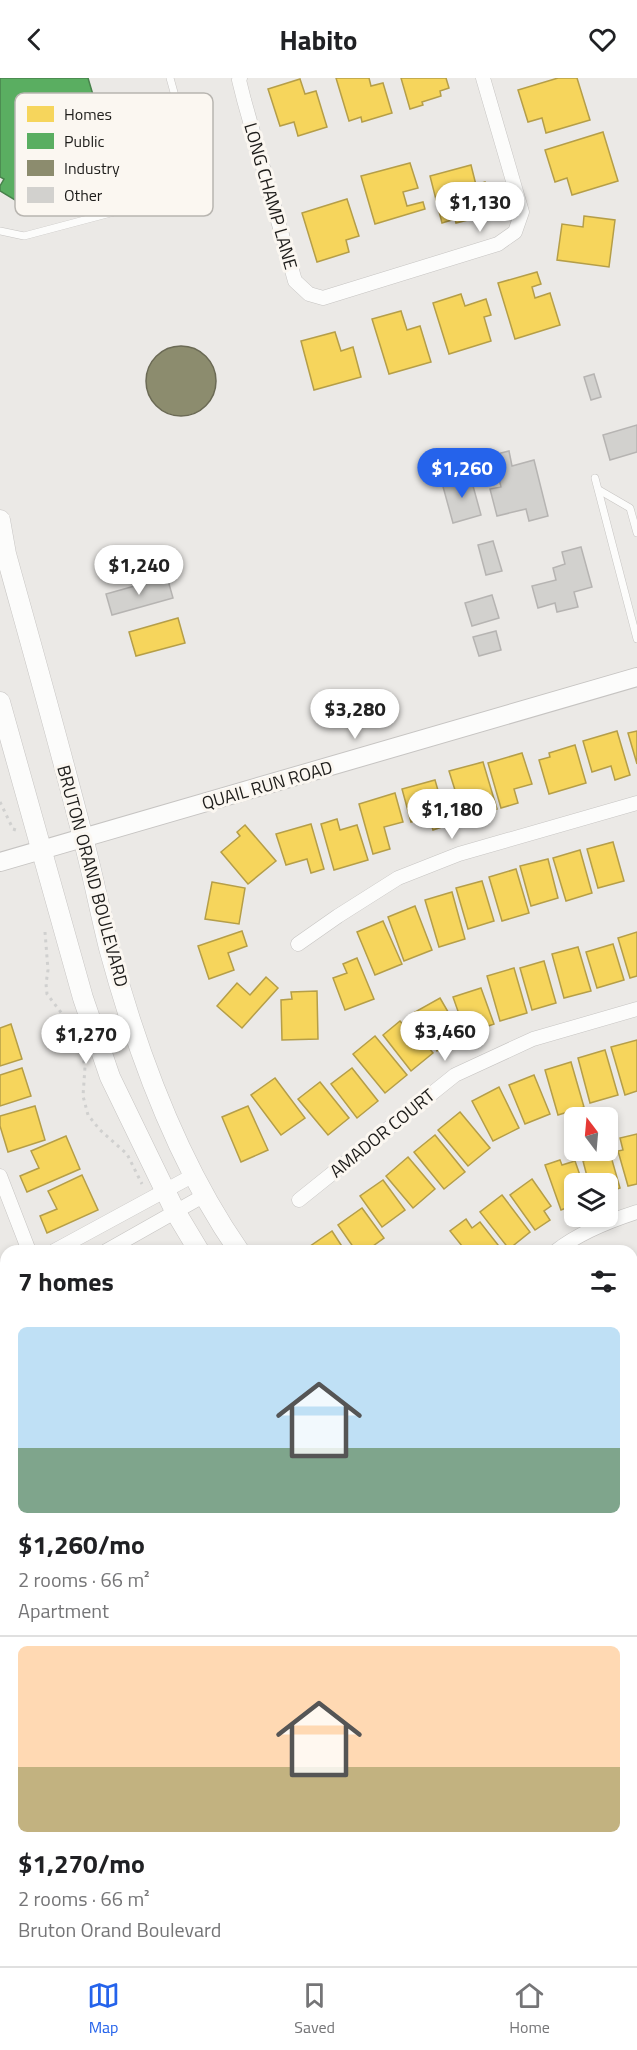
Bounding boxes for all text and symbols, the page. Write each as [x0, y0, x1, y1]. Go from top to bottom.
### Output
text: Habito [280, 19, 357, 60]
icon: back [18, 23, 51, 56]
icon: heart [586, 23, 619, 56]
legend [15, 93, 213, 216]
text: Homes [64, 102, 112, 126]
street label: LONG CHAMP LANE [237, 120, 305, 272]
text: Public [64, 129, 105, 153]
text: Industry [64, 156, 120, 180]
pin: $1,130 [431, 182, 529, 233]
text: Other [64, 183, 103, 207]
text: $1,130 [449, 186, 511, 217]
pin: $1,260 [413, 448, 511, 499]
text: $1,260 [431, 452, 493, 483]
pin: $1,240 [90, 545, 188, 596]
text: $1,240 [108, 549, 170, 580]
pin: $3,280 [306, 689, 404, 740]
text: $3,280 [324, 693, 386, 724]
street label: QUAIL RUN ROAD [198, 753, 336, 817]
street label: BRUTON ORAND BOULEVARD [50, 762, 136, 990]
pin: $1,180 [403, 789, 501, 840]
text: $1,180 [421, 793, 483, 824]
pin: $3,460 [396, 1011, 494, 1062]
pin: $1,270 [37, 1014, 135, 1065]
text: $3,460 [414, 1015, 476, 1046]
text: $1,270 [55, 1018, 117, 1049]
street label: AMADOR COURT [324, 1082, 441, 1184]
north arrow [564, 1107, 618, 1161]
map controls [564, 1107, 618, 1227]
button: layers [564, 1173, 618, 1227]
text: 7 homes [18, 1262, 114, 1301]
icon: filters [587, 1265, 620, 1298]
icon: home [265, 1366, 373, 1474]
text: $1,260/mo [18, 1525, 145, 1564]
text: 2 rooms · 66 m² [18, 1564, 150, 1595]
text: Apartment [18, 1595, 109, 1626]
icon: home [265, 1685, 373, 1793]
text: $1,270/mo [18, 1844, 145, 1883]
text: 2 rooms · 66 m² [18, 1883, 150, 1914]
text: Bruton Orand Boulevard [18, 1914, 221, 1945]
tab: Map [87, 1979, 120, 2039]
tab: Saved [294, 1979, 335, 2039]
tab: Home [509, 1979, 550, 2039]

